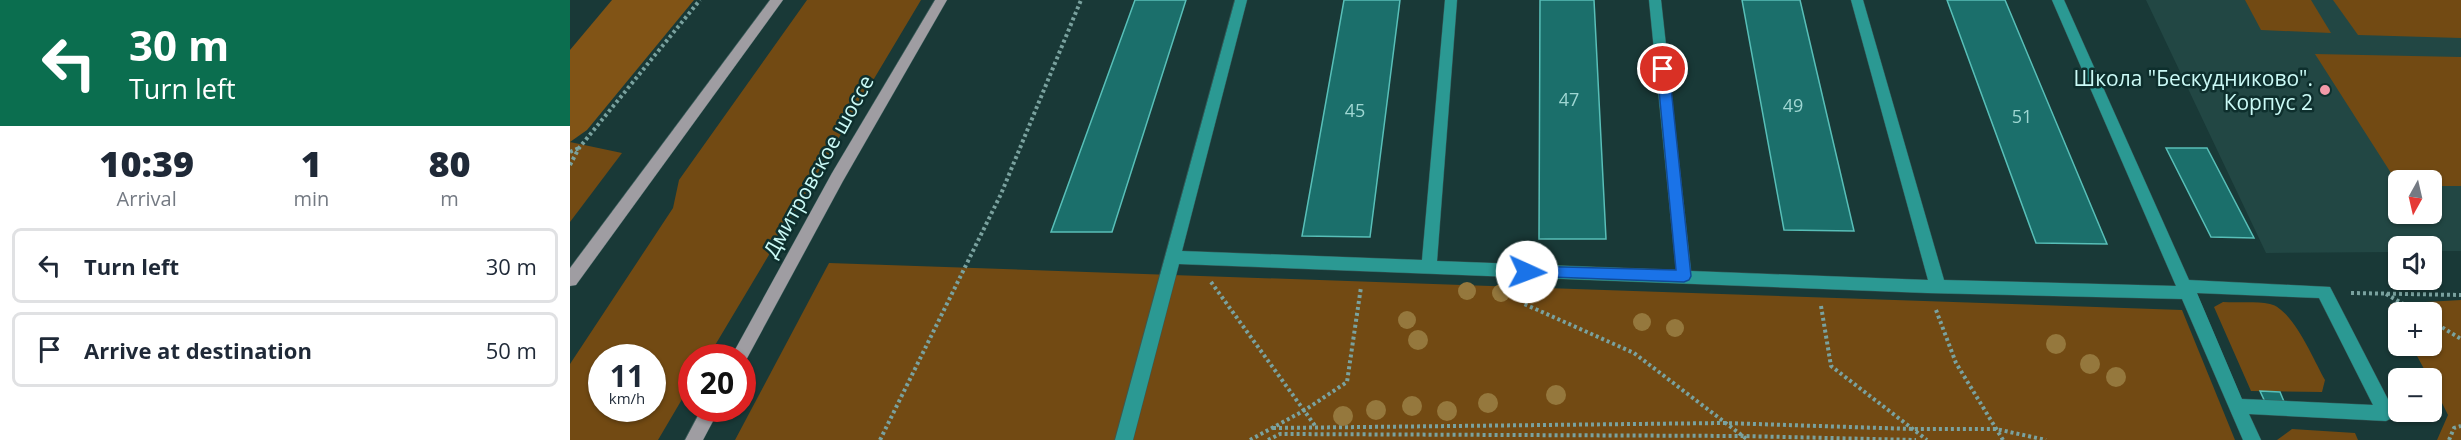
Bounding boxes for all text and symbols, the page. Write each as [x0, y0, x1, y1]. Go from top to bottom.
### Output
text: 30 m [129, 16, 229, 73]
icon: left [30, 24, 108, 102]
pin [1637, 43, 1688, 94]
icon: arrive [1646, 52, 1679, 85]
place label: Школа "Бескудниково". Корпус 2 [2074, 64, 2313, 116]
text: Turn left [129, 70, 236, 107]
street label: Дмитровское шоссе [756, 70, 880, 262]
marker: Школа "Бескудниково". Корпус 2 [2318, 83, 2332, 97]
house number: 47 [1559, 87, 1579, 111]
house number: 49 [1783, 93, 1803, 117]
house number: 45 [1345, 98, 1365, 122]
house number: 51 [2012, 104, 2032, 128]
text: 10:39 [99, 139, 194, 188]
text: 1 [301, 139, 322, 188]
text: 80 [429, 139, 471, 188]
north arrow [2388, 170, 2442, 224]
map controls [2388, 170, 2442, 422]
text: Arrival [117, 185, 177, 212]
text: min [293, 185, 329, 212]
text: m [440, 185, 459, 212]
button: sound [2388, 236, 2442, 290]
position arrow [1495, 240, 1559, 304]
icon: left [33, 249, 66, 282]
text: Turn left [84, 251, 179, 281]
text: 30 m [486, 251, 537, 281]
button: + [2388, 302, 2442, 356]
icon: arrive [33, 333, 66, 366]
text: Arrive at destination [84, 335, 312, 365]
text: 50 m [486, 335, 537, 365]
speed limit sign: 20 [678, 344, 756, 422]
text: 11 [610, 355, 644, 396]
button: − [2388, 368, 2442, 422]
text: km/h [609, 388, 645, 408]

